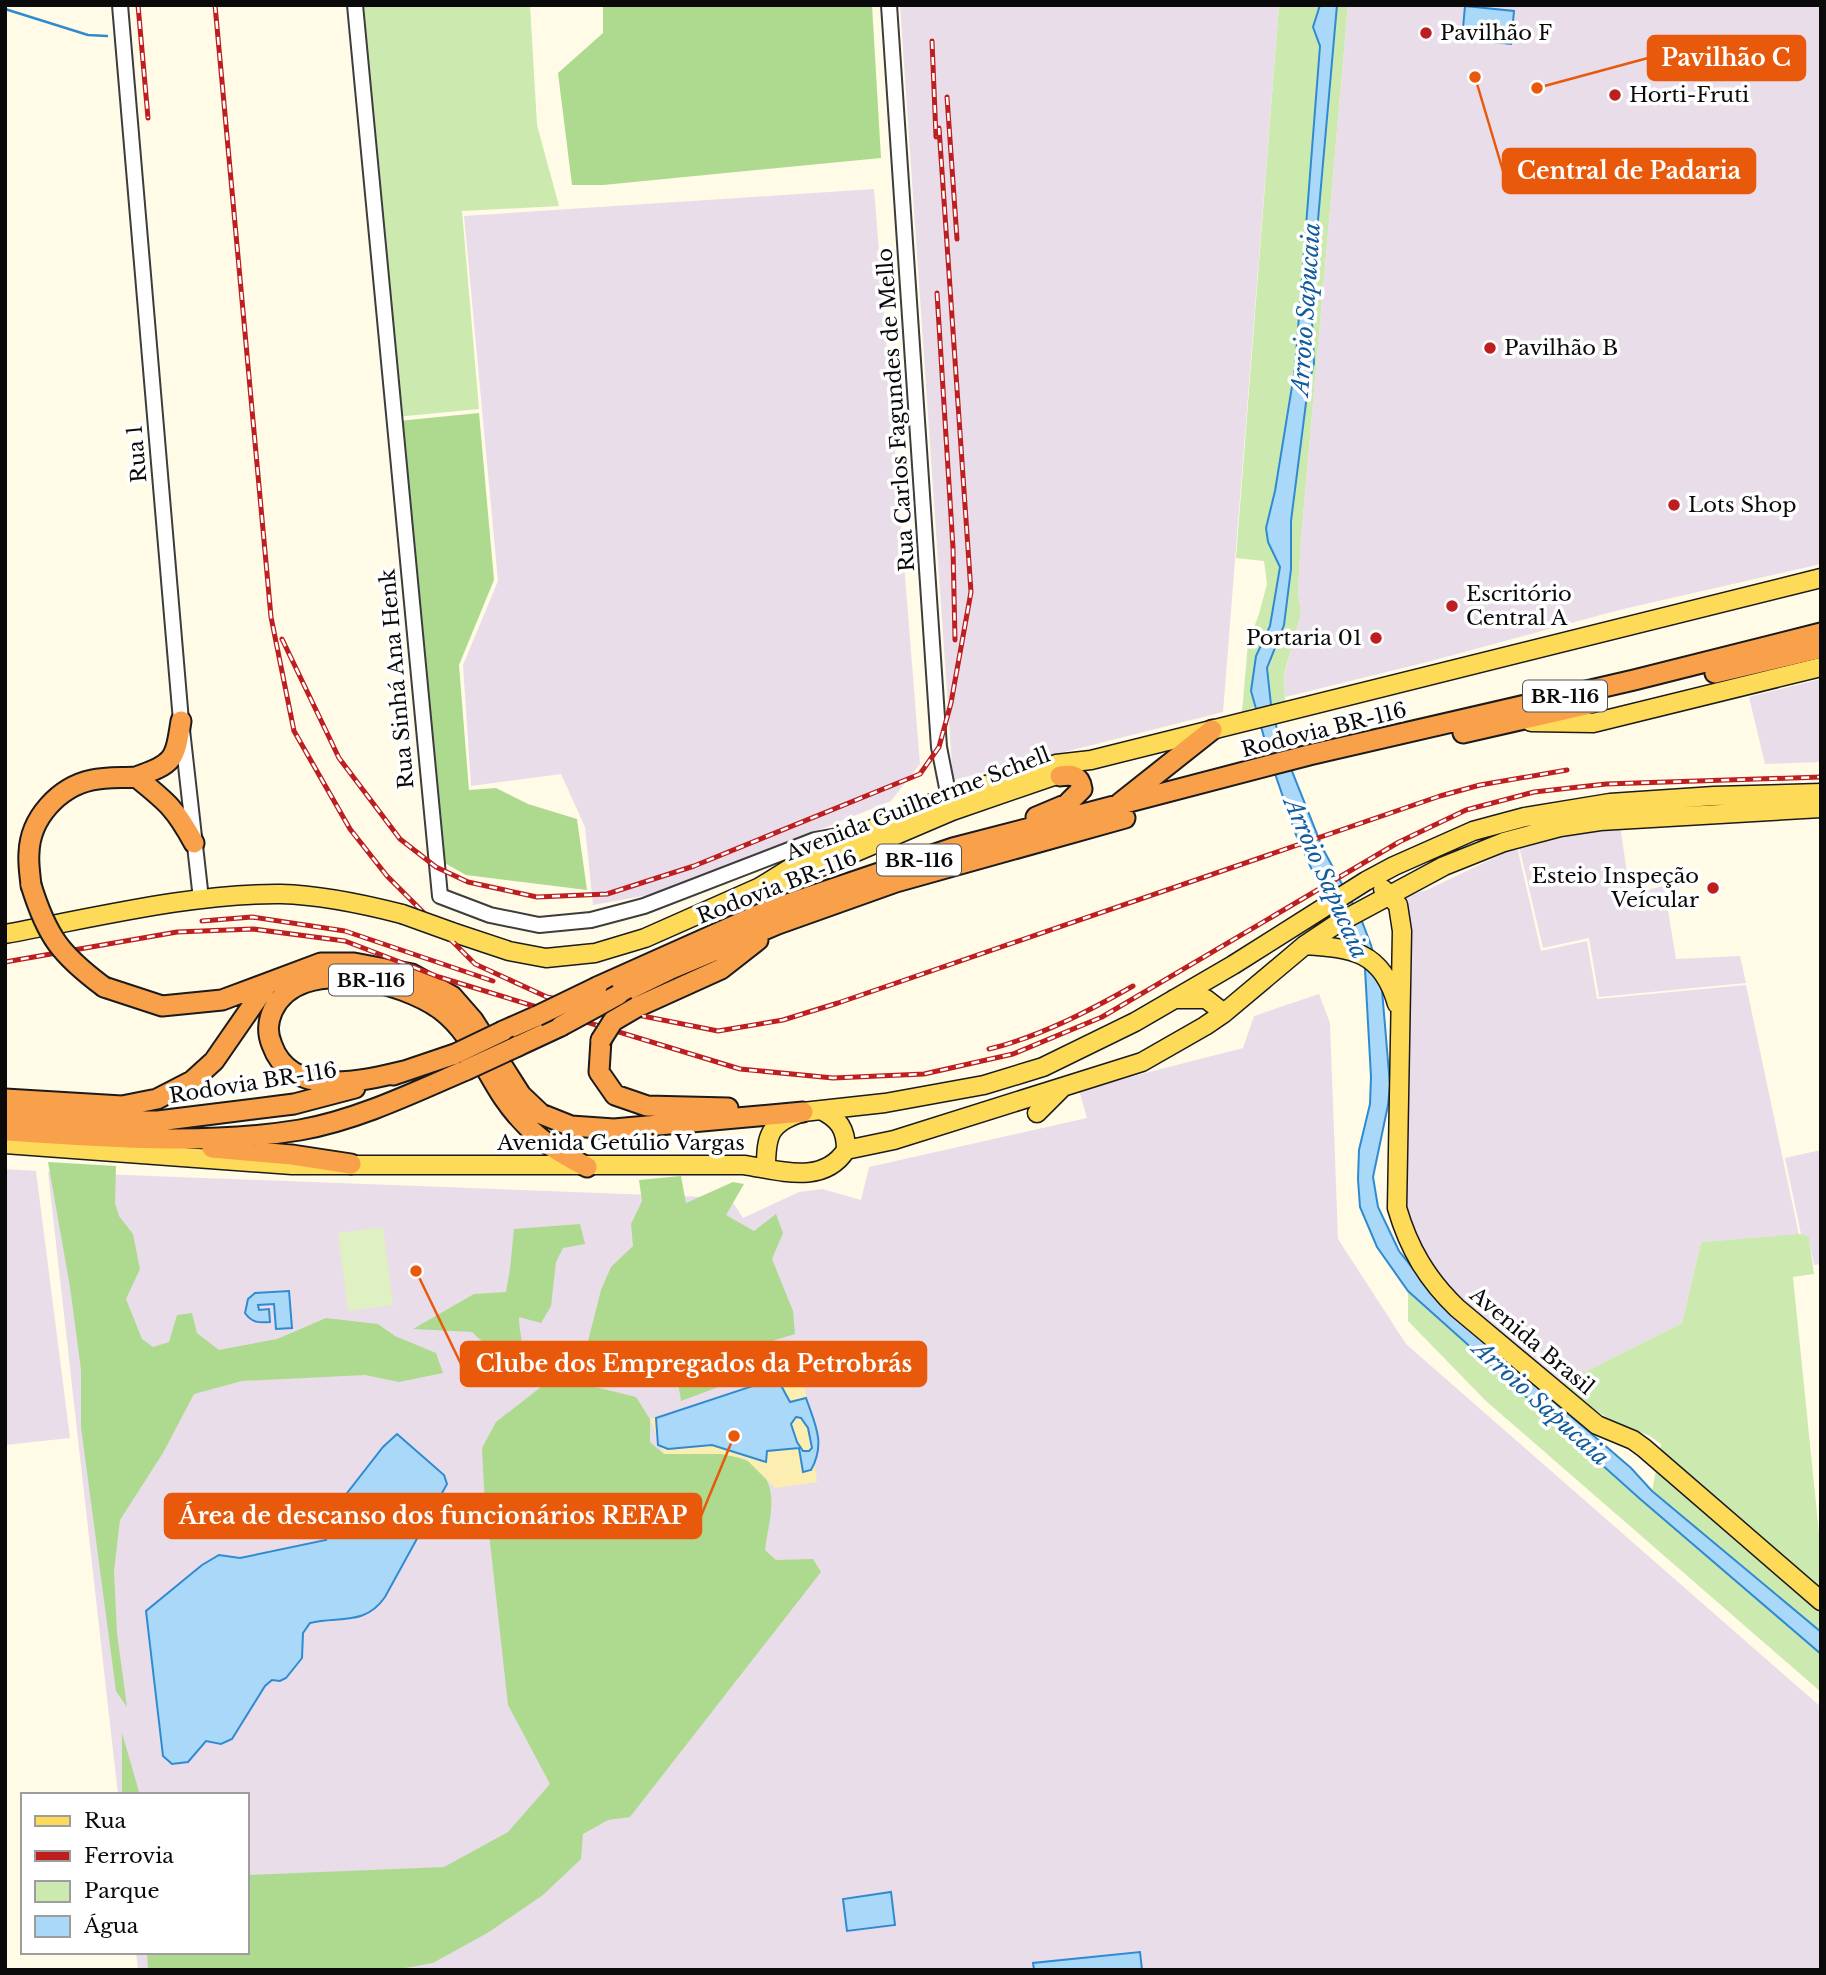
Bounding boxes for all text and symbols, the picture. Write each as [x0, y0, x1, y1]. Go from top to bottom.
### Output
place label: Pavilhão F [1440, 20, 1552, 46]
marker: Pavilhão F [1418, 25, 1434, 41]
callout: Pavilhão C [1648, 36, 1805, 80]
text: Pavilhão C [1661, 44, 1791, 72]
place label: Horti-Fruti [1629, 82, 1749, 108]
marker: Horti-Fruti [1607, 87, 1623, 103]
callout: Central de Padaria [1503, 149, 1755, 193]
text: Central de Padaria [1517, 157, 1741, 185]
water label: Arroio Sapucaia [1286, 222, 1326, 399]
street label: Rua Carlos Fagundes de Mello [872, 247, 920, 573]
place label: Pavilhão B [1504, 335, 1618, 361]
marker: Pavilhão B [1482, 340, 1498, 356]
street label: Rua 1 [122, 424, 152, 484]
place label: Lots Shop [1688, 492, 1797, 518]
marker: Lots Shop [1666, 497, 1682, 513]
street label: Rua Sinhá Ana Henk [374, 568, 420, 790]
place label: Escritório Central A [1466, 581, 1572, 631]
marker: Escritório Central A [1444, 598, 1460, 614]
place label: Portaria 01 [1246, 625, 1362, 651]
marker: Portaria 01 [1368, 630, 1384, 646]
road number: BR-116 [1523, 680, 1607, 712]
street label: Rodovia BR-116 [1239, 697, 1409, 763]
street label: Avenida Guilherme Schell [781, 741, 1054, 867]
water label: Arroio Sapucaia [1277, 790, 1374, 963]
street label: Rodovia BR-116 [693, 845, 861, 929]
road number: BR-116 [877, 845, 961, 876]
place label: Esteio Inspeção Veícular [1532, 863, 1699, 913]
marker: Esteio Inspeção Veícular [1705, 880, 1721, 896]
road number: BR-116 [329, 964, 413, 996]
street label: Rodovia BR-116 [167, 1057, 339, 1109]
street label: Avenida Getúlio Vargas [496, 1130, 745, 1156]
street label: Avenida Brasil [1464, 1281, 1599, 1401]
water label: Arroio Sapucaia [1465, 1333, 1615, 1471]
callout: Clube dos Empregados da Petrobrás [461, 1342, 926, 1386]
text: Clube dos Empregados da Petrobrás [476, 1350, 912, 1378]
callout: Área de descanso dos funcionários REFAP [165, 1494, 701, 1538]
text: Área de descanso dos funcionários REFAP [178, 1501, 688, 1530]
legend [21, 1793, 248, 1954]
text: Rua [84, 1808, 127, 1834]
text: Ferrovia [84, 1843, 174, 1869]
text: Parque [84, 1878, 159, 1904]
text: Água [83, 1913, 139, 1939]

